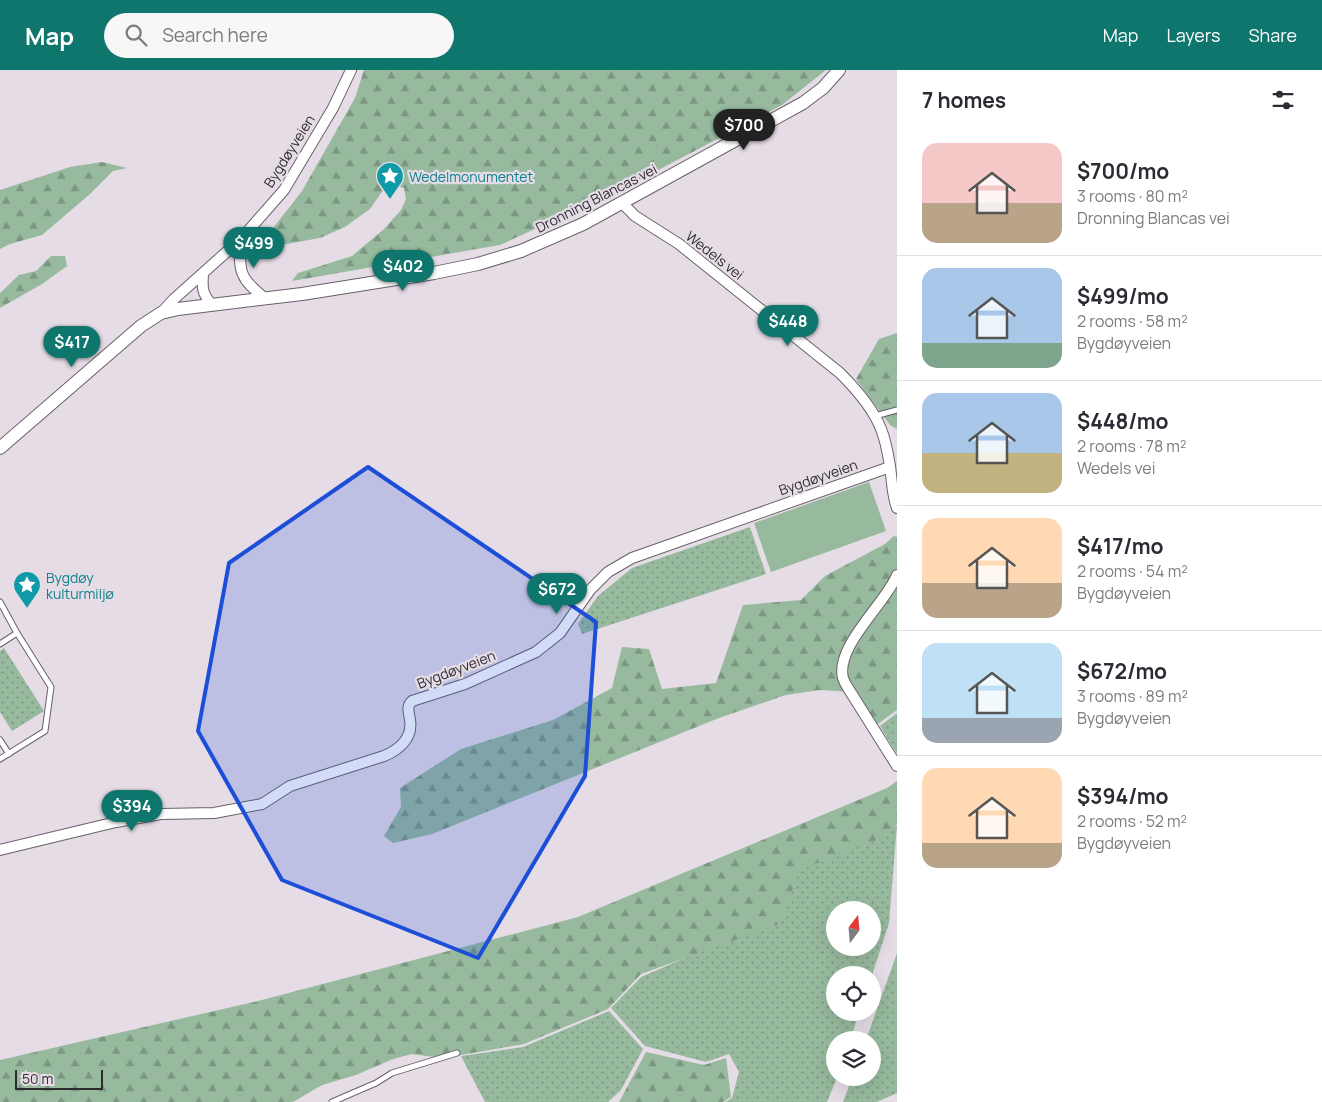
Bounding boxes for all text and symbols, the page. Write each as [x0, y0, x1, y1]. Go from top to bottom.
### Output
search box [104, 13, 454, 58]
text: Map [25, 19, 74, 52]
icon: search [122, 21, 150, 49]
text: Search here [162, 22, 268, 48]
text: Map [1103, 23, 1138, 47]
text: Layers [1166, 23, 1220, 47]
text: Share [1248, 23, 1297, 47]
text: 7 homes [922, 86, 1006, 114]
icon: filters [1269, 86, 1297, 114]
pin: $700 [714, 108, 774, 151]
street label: Bygdøyveien [259, 111, 319, 191]
text: $700 [724, 114, 764, 136]
text: $700/mo [1077, 157, 1169, 185]
street label: Dronning Blancas vei [532, 159, 660, 237]
place icon: Wedelmonumentet [375, 161, 405, 200]
icon: home [962, 163, 1022, 223]
place label: Wedelmonumentet [409, 167, 534, 186]
text: 3 rooms · 80 m² [1077, 185, 1188, 207]
text: Dronning Blancas vei [1077, 207, 1230, 229]
pin: $499 [224, 226, 284, 269]
street label: Wedels vei [682, 226, 748, 284]
text: $499 [234, 232, 274, 254]
pin: $402 [373, 250, 433, 292]
text: $402 [383, 255, 423, 277]
text: $499/mo [1077, 282, 1169, 310]
icon: home [962, 288, 1022, 348]
pin: $448 [758, 304, 818, 347]
text: $448 [768, 310, 808, 332]
text: 2 rooms · 58 m² [1077, 310, 1188, 332]
pin: $417 [42, 326, 102, 368]
text: $417 [54, 331, 90, 353]
text: Bygdøyveien [1077, 332, 1171, 354]
text: $448/mo [1077, 407, 1169, 435]
icon: home [962, 413, 1022, 473]
text: 2 rooms · 78 m² [1077, 435, 1186, 457]
street label: Bygdøyveien [776, 455, 860, 499]
text: Wedels vei [1077, 457, 1155, 479]
text: $417/mo [1077, 532, 1164, 560]
icon: home [962, 538, 1022, 598]
text: 2 rooms · 54 m² [1077, 560, 1188, 582]
place label: Bygdøy kulturmiljø [46, 568, 114, 603]
place icon: Bygdøy kulturmiljø [12, 570, 42, 609]
pin: $672 [527, 572, 587, 615]
text: $672 [538, 578, 576, 600]
text: Bygdøyveien [1077, 582, 1171, 604]
street label: Bygdøyveien [414, 645, 498, 693]
text: $672/mo [1077, 657, 1167, 685]
icon: home [962, 663, 1022, 723]
text: 3 rooms · 89 m² [1077, 685, 1188, 707]
text: Bygdøyveien [1077, 707, 1171, 729]
text: $394/mo [1077, 782, 1168, 810]
icon: home [962, 788, 1022, 848]
pin: $394 [102, 790, 162, 832]
text: $394 [112, 795, 152, 817]
text: 2 rooms · 52 m² [1077, 810, 1187, 832]
text: Bygdøyveien [1077, 832, 1171, 854]
north arrow [826, 901, 881, 956]
map controls [826, 901, 881, 1086]
button: locate [826, 966, 881, 1021]
button: layers [826, 1031, 881, 1086]
scale bar [15, 1067, 102, 1090]
text: 50 m [22, 1069, 53, 1088]

